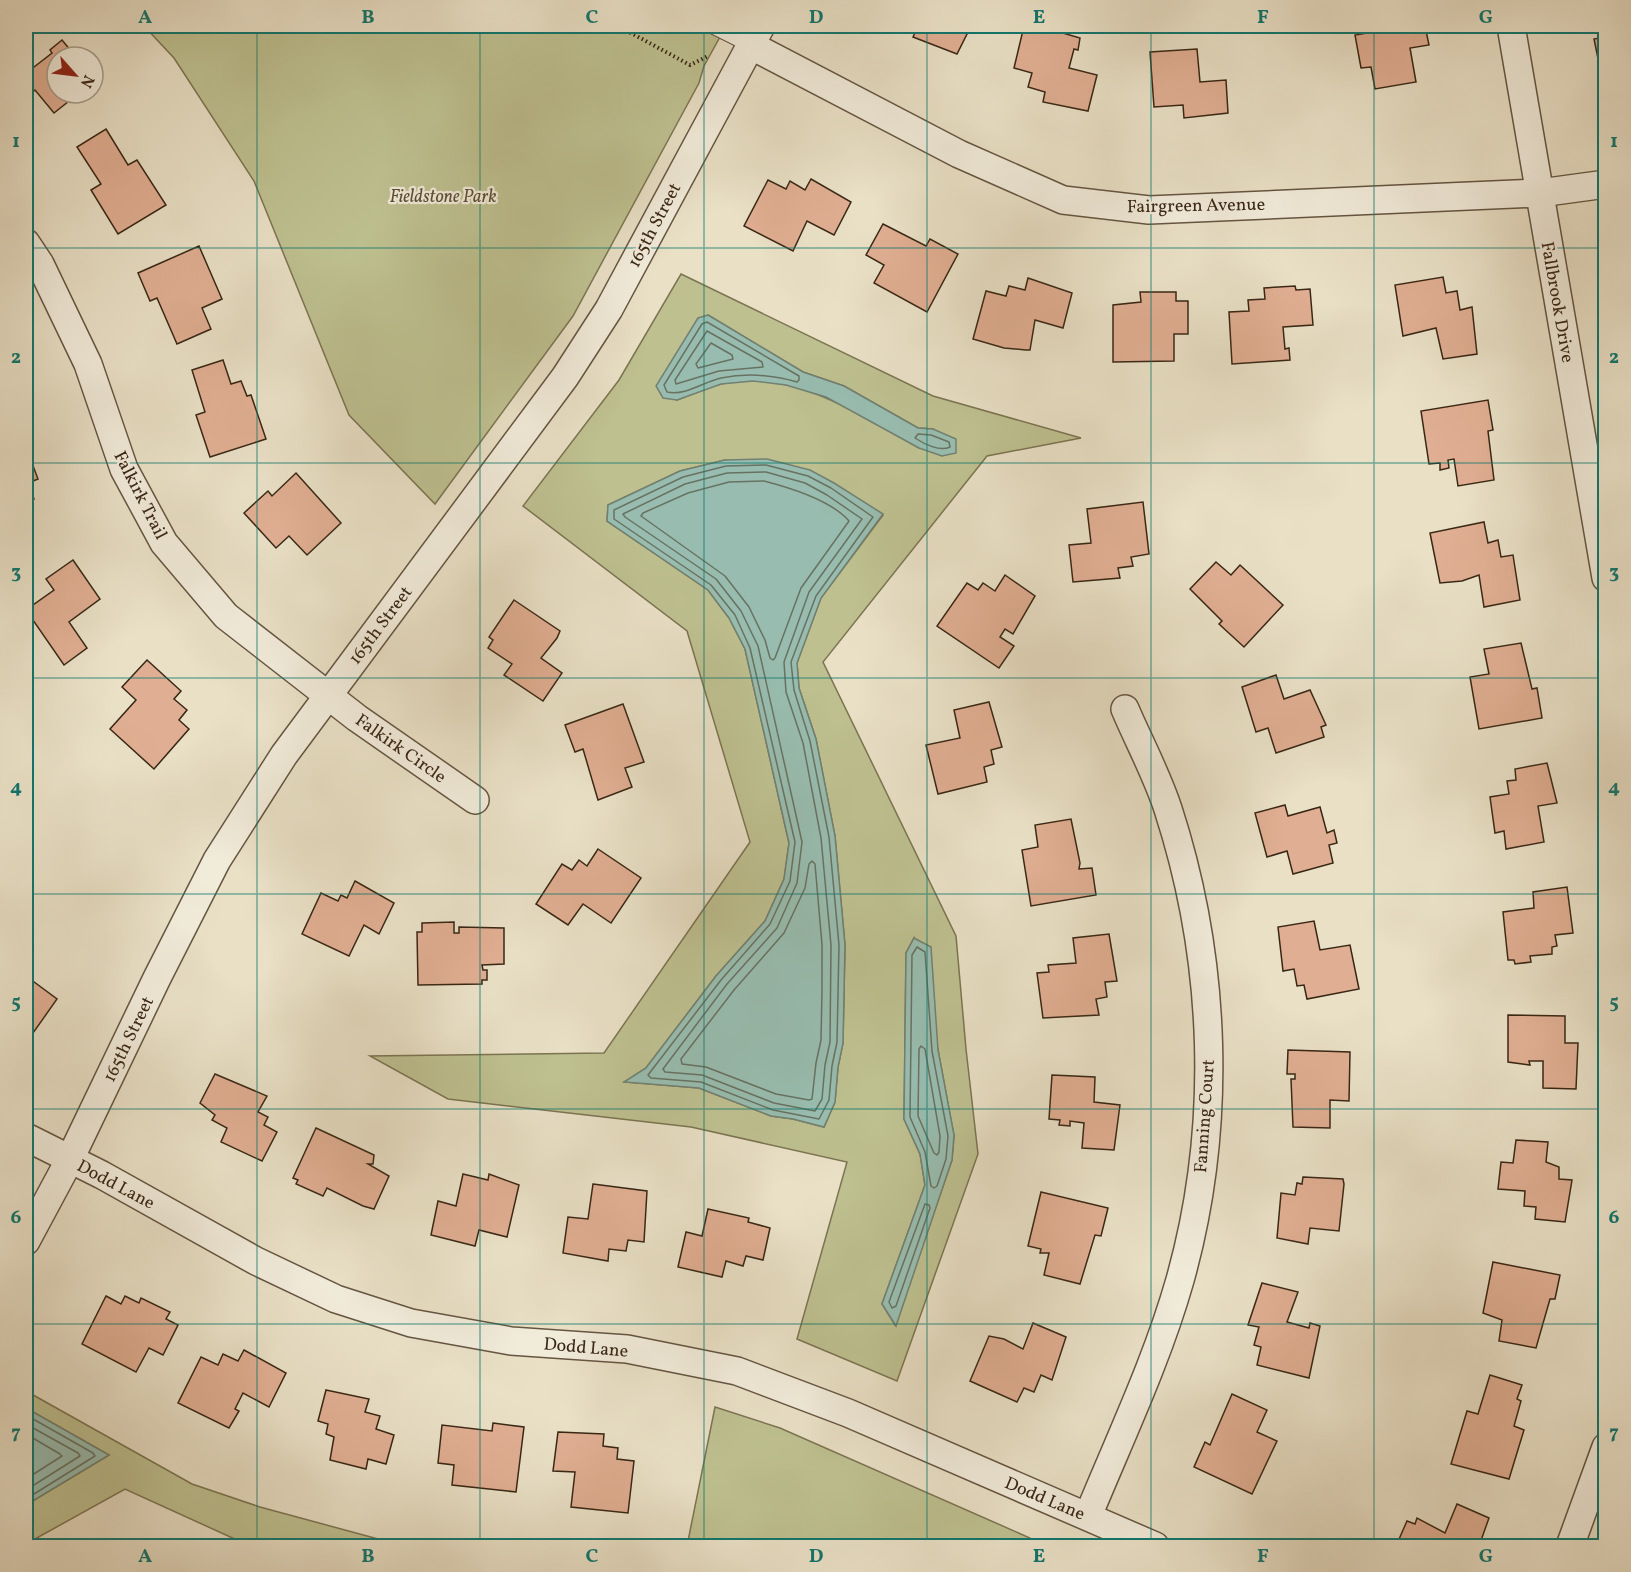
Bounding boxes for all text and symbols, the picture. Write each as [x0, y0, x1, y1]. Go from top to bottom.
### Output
text: A [138, 4, 152, 32]
text: B [361, 4, 375, 32]
text: C [586, 4, 599, 32]
text: D [809, 4, 823, 32]
text: E [1033, 4, 1045, 32]
text: F [1257, 4, 1269, 32]
text: G [1479, 4, 1493, 32]
north arrow [45, 45, 105, 105]
text: N [74, 71, 99, 92]
text: 1 [12, 128, 20, 156]
text: 1 [1610, 128, 1618, 156]
street label: 165th Street [623, 179, 688, 272]
park label: Fieldstone Park [389, 185, 497, 210]
street label: Fairgreen Avenue [1127, 193, 1265, 220]
street label: Fallbrook Drive [1534, 240, 1579, 365]
text: 2 [11, 344, 21, 372]
text: 2 [1609, 344, 1619, 372]
street label: Falkirk Trail [107, 447, 173, 544]
text: 3 [11, 559, 21, 587]
text: 3 [1609, 559, 1619, 587]
street label: 165th Street [343, 581, 419, 670]
street label: Falkirk Circle [350, 709, 451, 790]
text: 4 [10, 774, 22, 802]
text: 4 [1608, 774, 1620, 802]
text: 5 [11, 989, 21, 1017]
text: 5 [1609, 989, 1619, 1017]
street label: 165th Street [98, 993, 161, 1087]
street label: Fanning Court [1189, 1058, 1222, 1174]
street label: Dodd Lane [72, 1154, 159, 1216]
text: 6 [11, 1204, 22, 1232]
text: 6 [1609, 1204, 1620, 1232]
street label: Dodd Lane [542, 1332, 629, 1365]
text: 7 [11, 1419, 21, 1447]
text: 7 [1609, 1419, 1619, 1447]
street label: Dodd Lane [1000, 1471, 1088, 1527]
text: A [138, 1543, 152, 1571]
text: B [361, 1543, 375, 1571]
text: C [586, 1543, 599, 1571]
text: D [809, 1543, 823, 1571]
text: E [1033, 1543, 1045, 1571]
text: F [1257, 1543, 1269, 1571]
text: G [1479, 1543, 1493, 1571]

